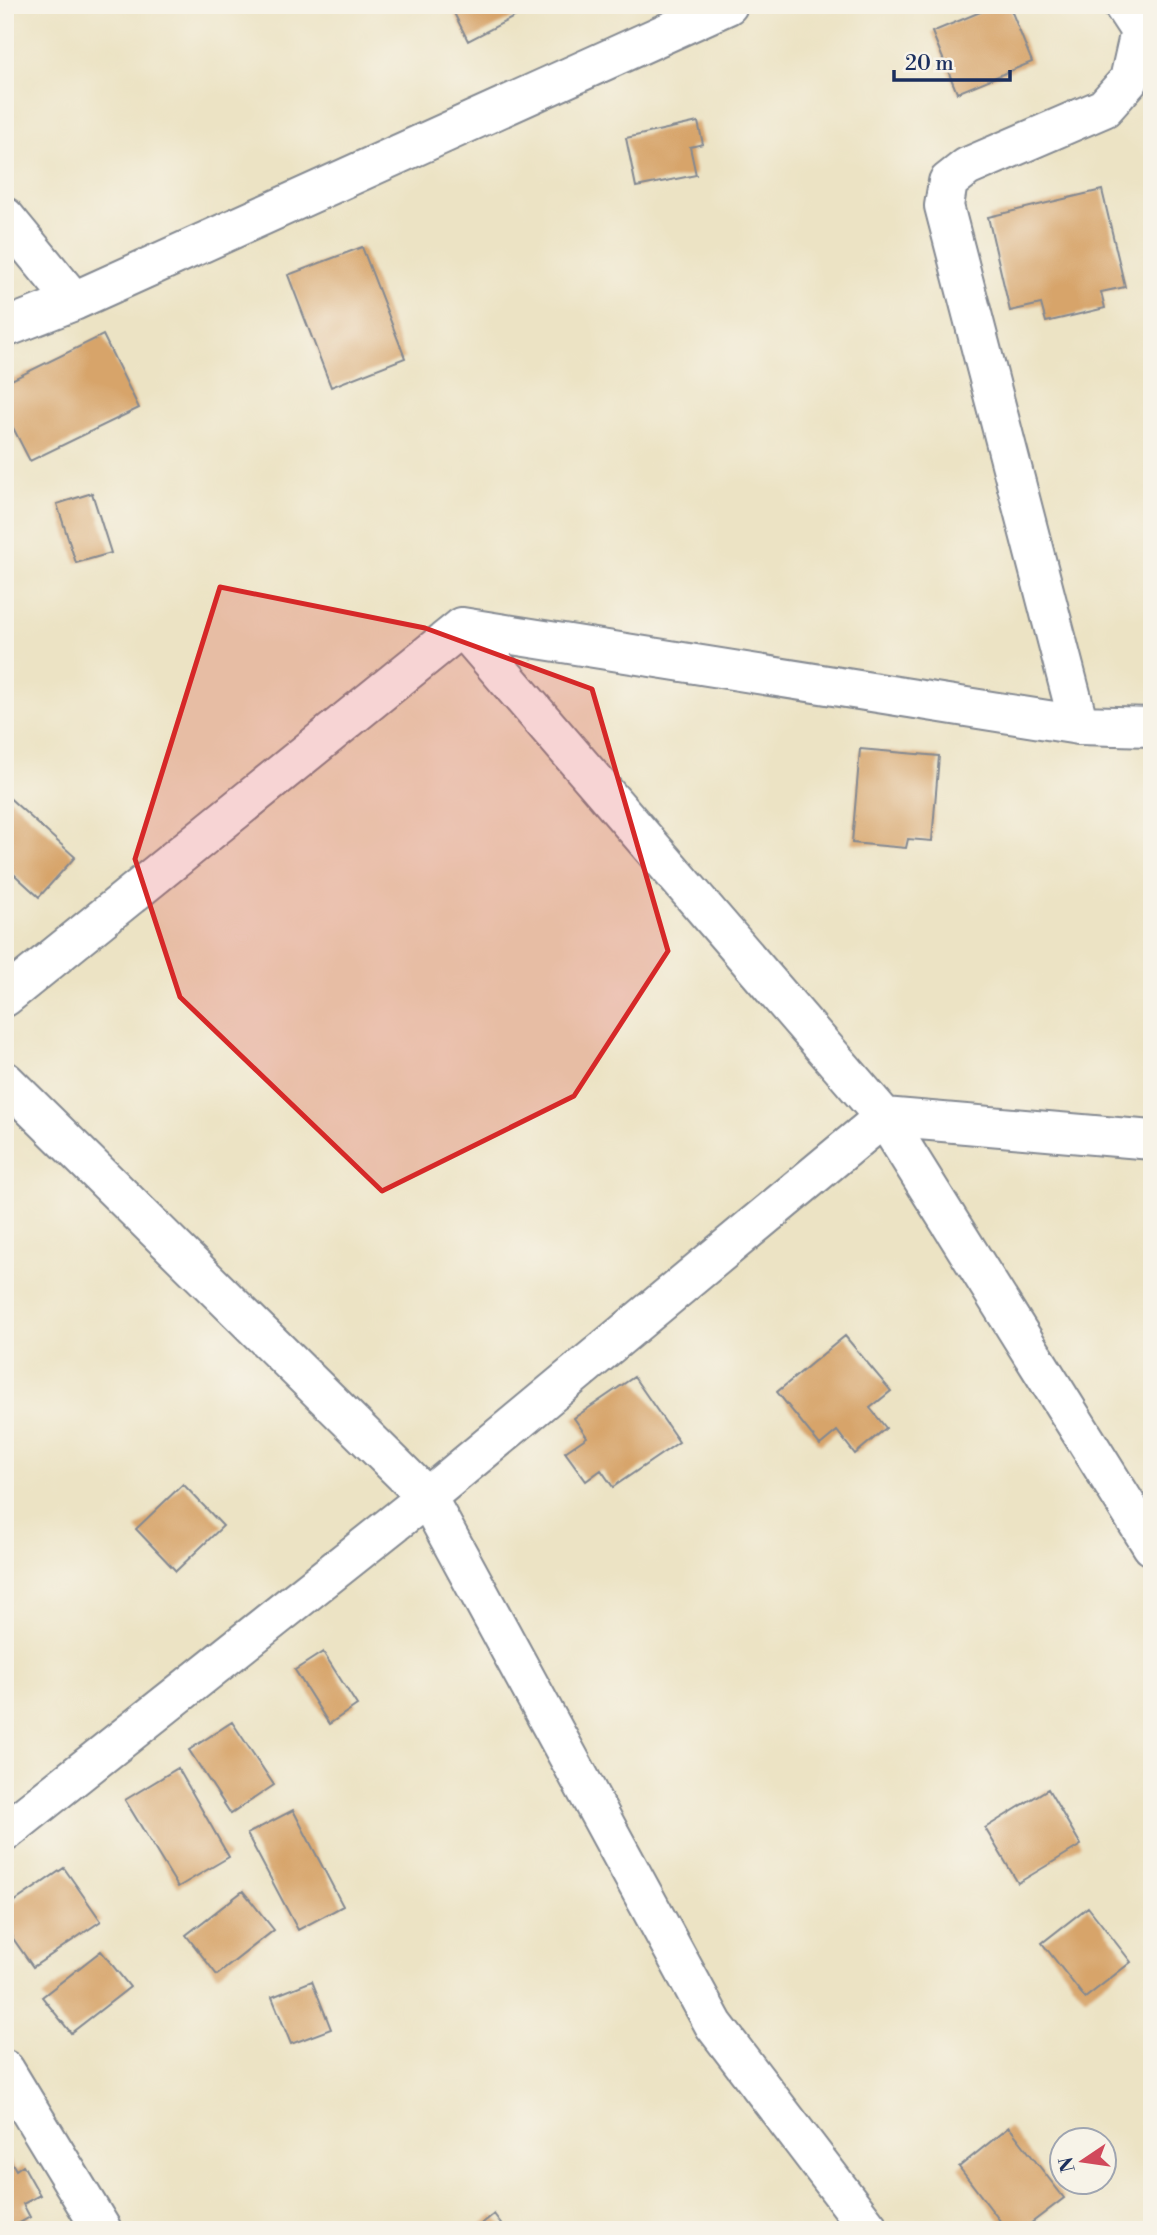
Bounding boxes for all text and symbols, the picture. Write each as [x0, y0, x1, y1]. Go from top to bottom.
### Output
scale bar [894, 38, 1010, 82]
text: 20 m [905, 51, 954, 77]
north arrow [1048, 2126, 1118, 2196]
text: N [1054, 2155, 1081, 2175]

